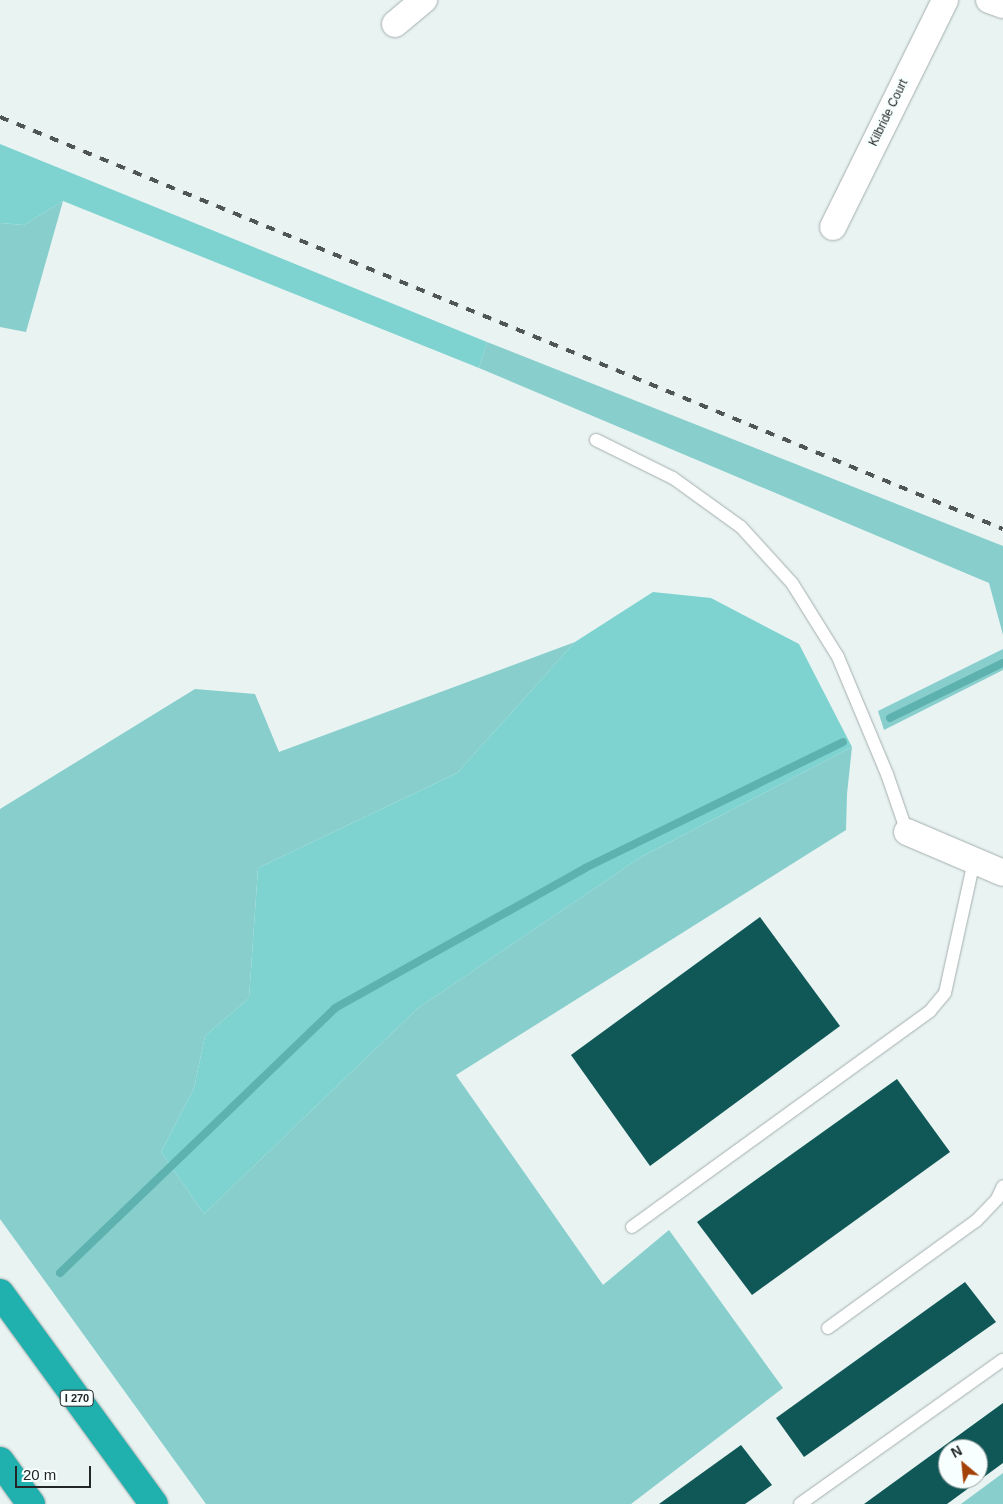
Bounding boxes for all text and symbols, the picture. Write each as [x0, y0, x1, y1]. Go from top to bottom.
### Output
street label: Kilbride Court [867, 77, 911, 149]
road number: I 270 [60, 1390, 94, 1406]
north arrow [938, 1439, 988, 1489]
text: N [948, 1442, 965, 1461]
scale bar [18, 1456, 94, 1488]
text: 20 m [23, 1466, 56, 1483]

